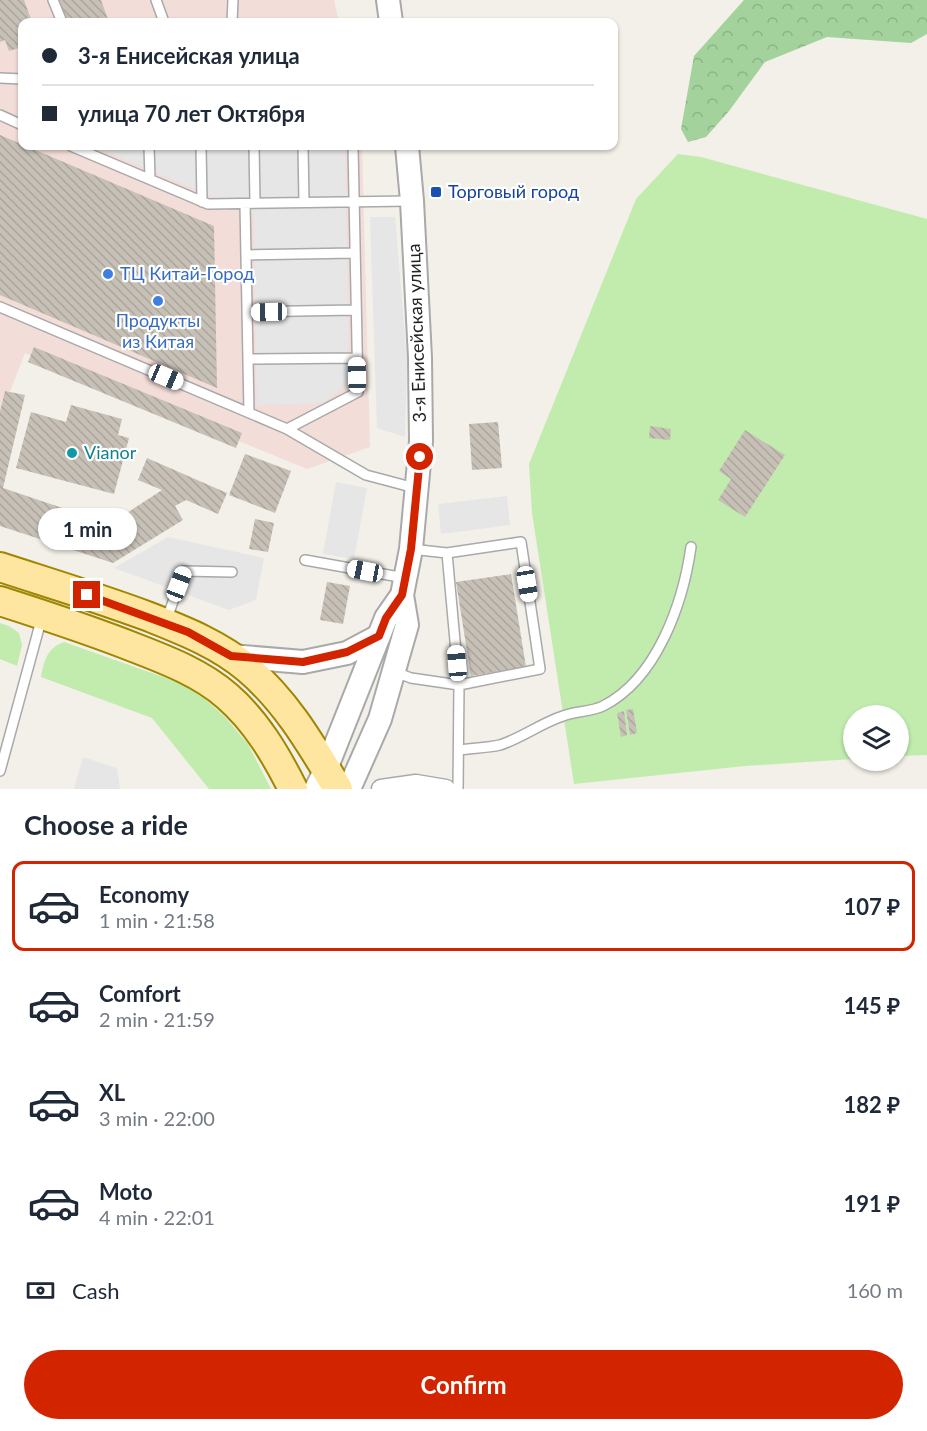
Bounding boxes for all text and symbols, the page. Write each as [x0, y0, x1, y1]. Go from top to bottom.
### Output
text: 3-я Енисейская улица [78, 42, 300, 69]
text: улица 70 лет Октября [78, 100, 305, 127]
place label: Торговый город [448, 180, 579, 202]
marker: Торговый город [429, 185, 443, 199]
street label: 3-я Енисейская улица [402, 243, 430, 423]
place label: ТЦ Китай-Город [120, 262, 254, 284]
marker: ТЦ Китай-Город [101, 267, 115, 281]
marker: Продукты из Китая [151, 294, 165, 308]
car [251, 303, 287, 321]
place label: Продукты из Китая [116, 309, 200, 352]
car [348, 357, 366, 393]
car [146, 362, 186, 392]
place label: Vianor [84, 441, 137, 463]
route start [406, 443, 433, 470]
marker: Vianor [65, 446, 79, 460]
callout: 1 min [38, 508, 136, 550]
text: 1 min [63, 517, 112, 541]
car [346, 559, 384, 583]
car [164, 564, 194, 604]
car [515, 565, 539, 603]
route end [73, 581, 100, 608]
car [446, 644, 468, 682]
map controls [843, 705, 909, 771]
button: layers [843, 705, 909, 771]
text: Choose a ride [24, 808, 188, 841]
icon: car [27, 879, 81, 933]
text: Economy [99, 881, 189, 908]
text: 107 ₽ [844, 893, 900, 920]
text: 1 min · 21:58 [99, 908, 215, 932]
icon: car [27, 978, 81, 1032]
text: Comfort [99, 980, 181, 1007]
text: 145 ₽ [844, 992, 900, 1019]
text: 2 min · 21:59 [99, 1007, 215, 1031]
icon: car [27, 1077, 81, 1131]
text: XL [99, 1079, 125, 1106]
text: 182 ₽ [844, 1091, 900, 1118]
text: 3 min · 22:00 [99, 1106, 215, 1130]
icon: car [27, 1176, 81, 1230]
text: Moto [99, 1178, 153, 1205]
text: 191 ₽ [844, 1190, 900, 1217]
text: 4 min · 22:01 [99, 1205, 215, 1229]
icon: cash [24, 1274, 57, 1307]
text: Cash [72, 1277, 119, 1304]
text: 160 m [847, 1278, 903, 1302]
button: Confirm [24, 1350, 903, 1419]

